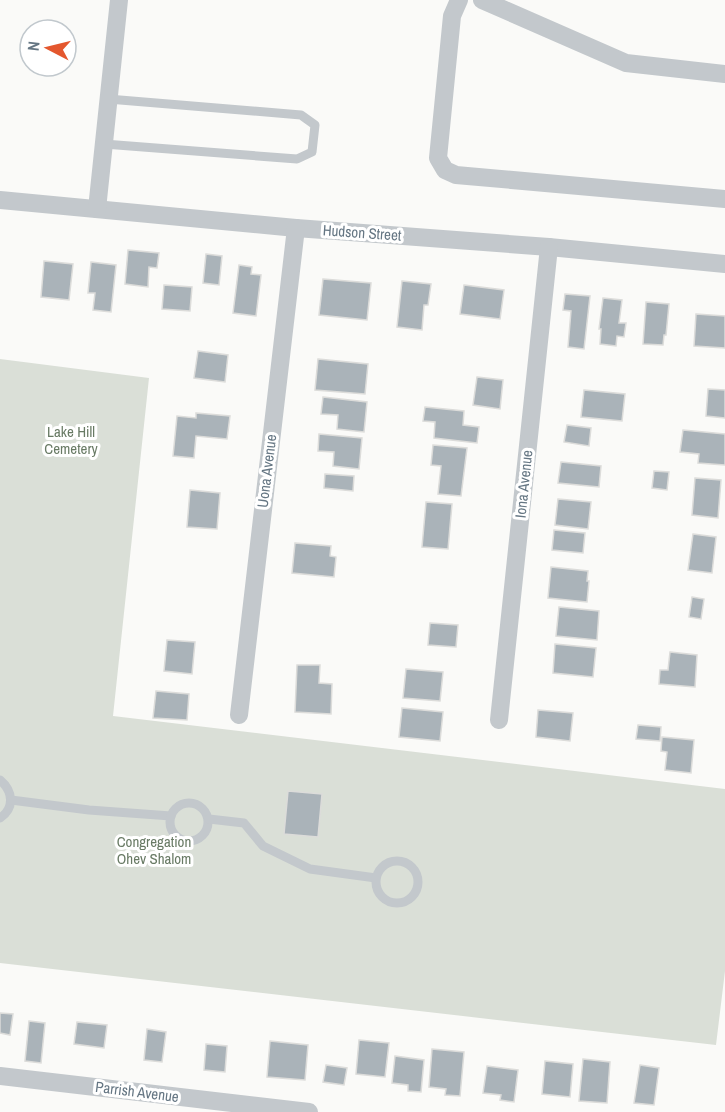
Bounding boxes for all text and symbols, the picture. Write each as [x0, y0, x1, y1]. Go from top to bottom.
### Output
north arrow [18, 18, 78, 78]
text: N [22, 40, 45, 52]
street label: Hudson Street [322, 219, 403, 246]
park label: Lake Hill Cemetery [44, 421, 99, 459]
street label: Uona Avenue [252, 433, 281, 509]
street label: Iona Avenue [509, 449, 538, 519]
park label: Congregation Ohev Shalom [117, 831, 191, 869]
street label: Parrish Avenue [94, 1076, 180, 1107]

